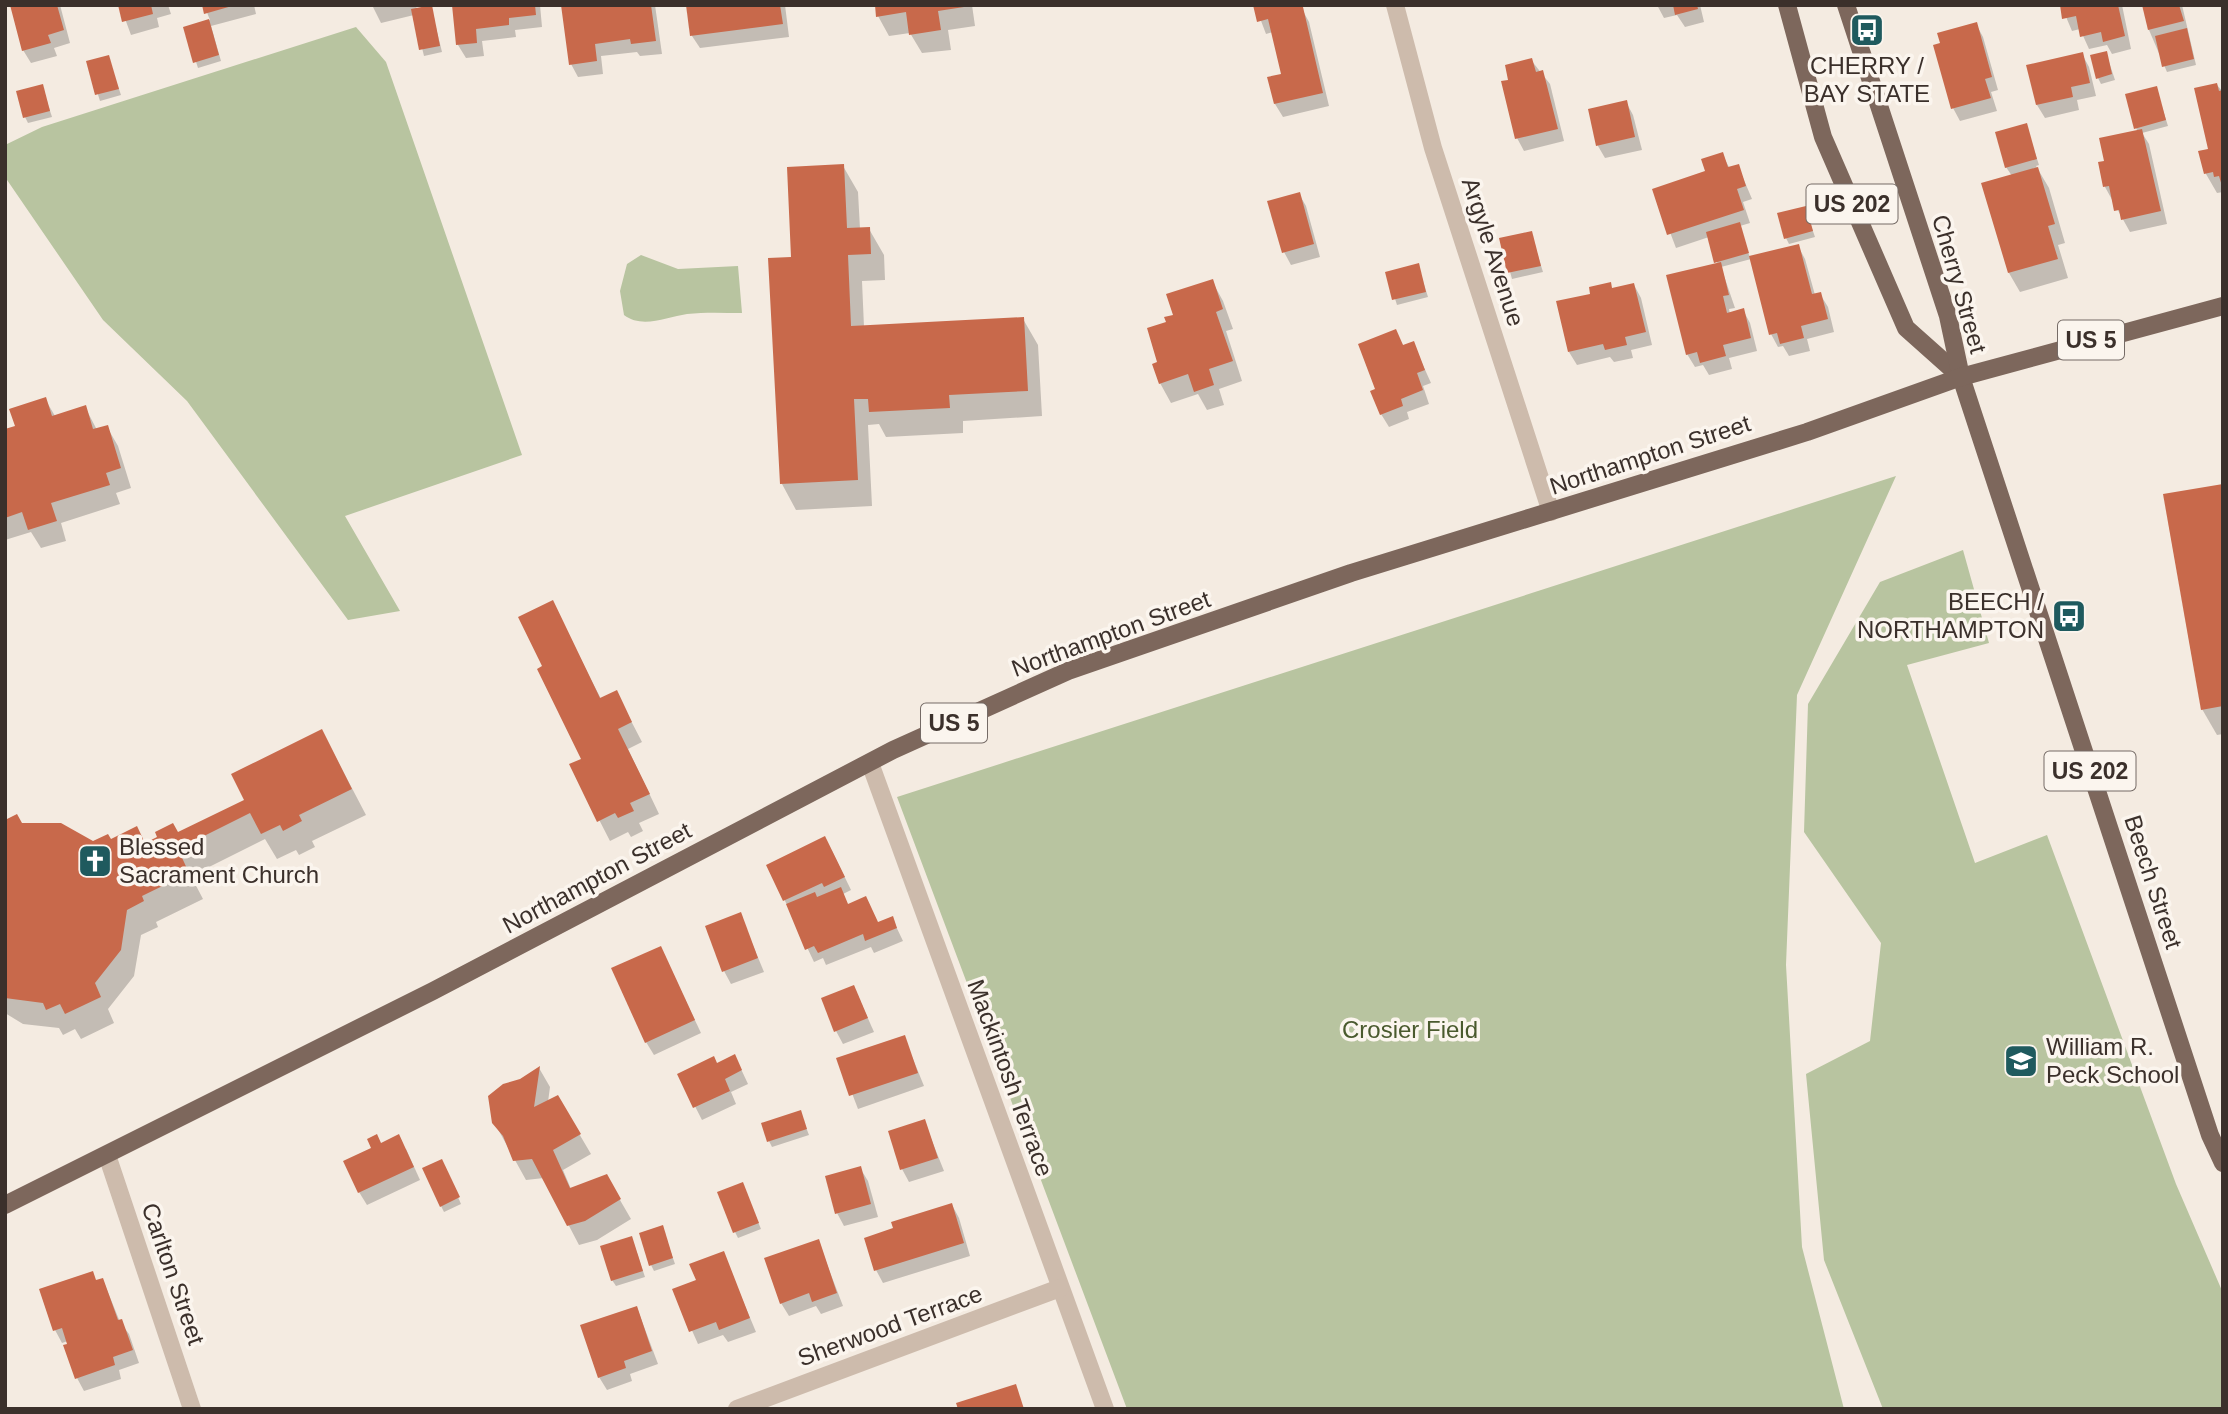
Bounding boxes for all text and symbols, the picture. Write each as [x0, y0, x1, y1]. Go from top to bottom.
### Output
bus stop icon: CHERRY / BAY STATE [1848, 11, 1886, 49]
place label: CHERRY / BAY STATE [1804, 52, 1930, 107]
street label: Argyle Avenue [1457, 174, 1530, 329]
road number: US 202 [1806, 184, 1898, 224]
street label: Cherry Street [1927, 212, 1992, 356]
road number: US 5 [2058, 320, 2124, 360]
street label: Northampton Street [1546, 409, 1754, 500]
street label: Northampton Street [1008, 585, 1214, 682]
place label: BEECH / NORTHAMPTON [1857, 588, 2044, 643]
bus stop icon: BEECH / NORTHAMPTON [2050, 597, 2088, 635]
road number: US 5 [921, 704, 987, 743]
road number: US 202 [2044, 751, 2136, 790]
street label: Beech Street [2119, 812, 2188, 952]
street label: Northampton Street [498, 816, 696, 939]
place label: Blessed Sacrament Church [119, 833, 319, 888]
church icon: Blessed Sacrament Church [76, 842, 114, 880]
street label: Mackintosh Terrace [962, 976, 1059, 1180]
park label: Crosier Field [1342, 1016, 1478, 1043]
place label: William R. Peck School [2046, 1033, 2179, 1088]
school or university icon: William R. Peck School [2002, 1042, 2040, 1080]
street label: Carlton Street [137, 1199, 210, 1349]
street label: Sherwood Terrace [794, 1280, 986, 1371]

